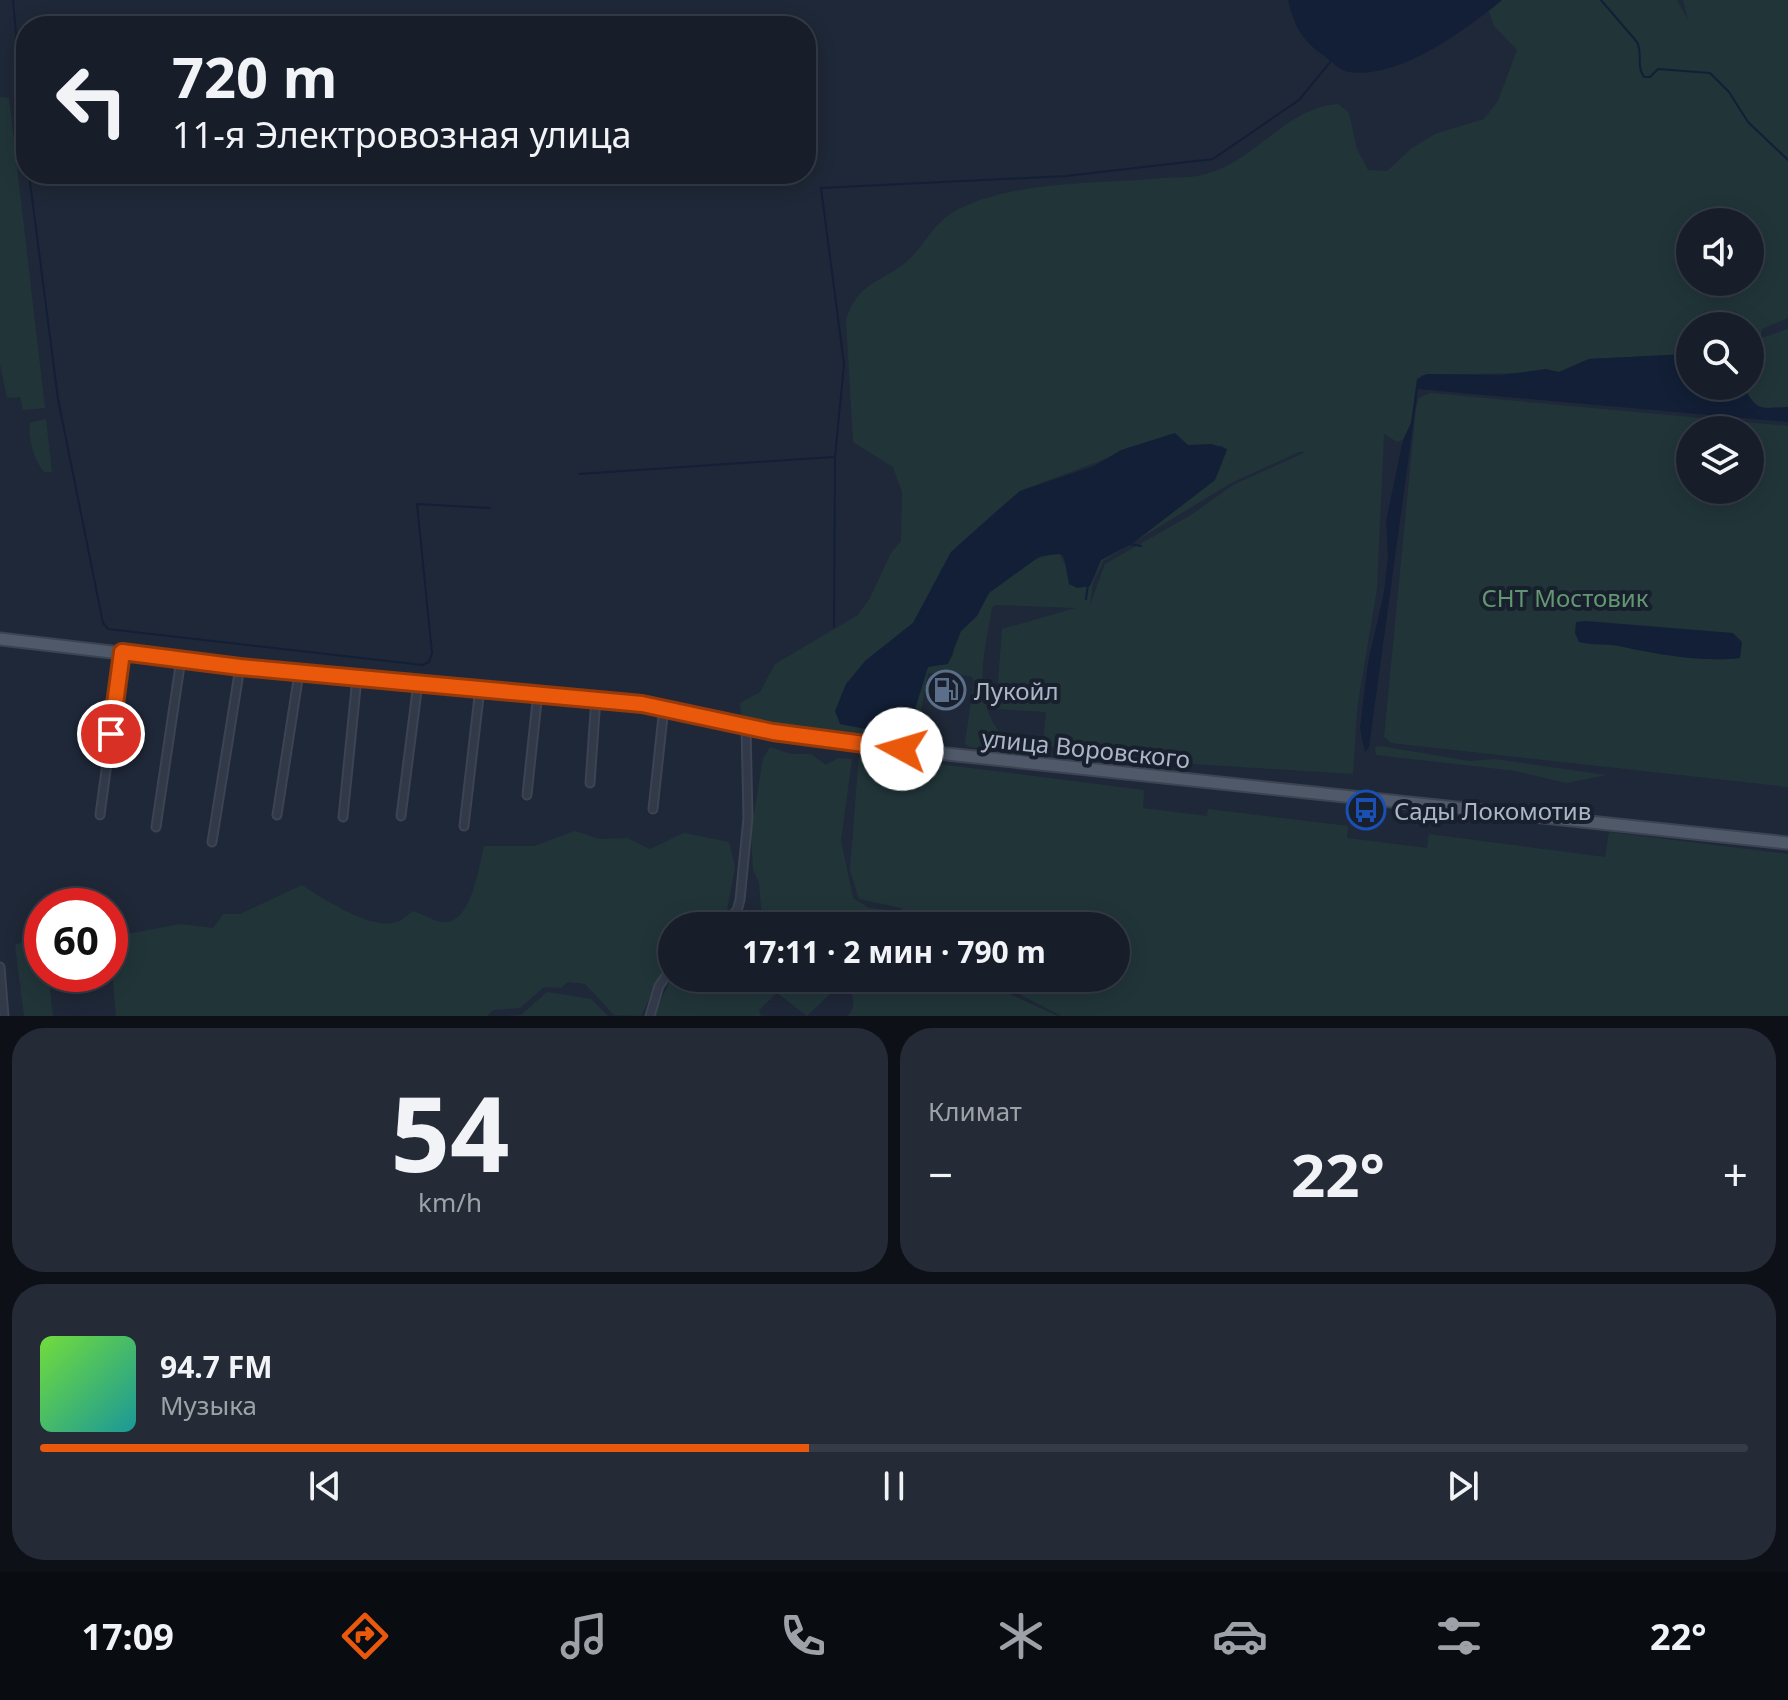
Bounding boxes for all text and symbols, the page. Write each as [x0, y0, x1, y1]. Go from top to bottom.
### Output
text: 720 m [172, 38, 337, 114]
icon: left [40, 48, 144, 152]
text: 11-я Электровозная улица [172, 110, 632, 159]
map controls [1676, 208, 1764, 504]
button: sound [1676, 208, 1764, 296]
button: search [1676, 312, 1764, 400]
button: layers [1676, 416, 1764, 504]
park label: СНТ Мостовик [1482, 581, 1649, 614]
fuel station icon: Лукойл [925, 669, 967, 711]
place label: Лукойл [974, 674, 1058, 707]
pin [77, 700, 145, 768]
position arrow [860, 707, 944, 791]
icon: arrive [89, 712, 133, 756]
street label: улица Воровского [980, 721, 1192, 775]
bus stop icon: Сады Локомотив [1345, 789, 1387, 831]
place label: Сады Локомотив [1394, 794, 1591, 827]
speed limit sign: 60 [24, 888, 128, 992]
text: 17:11 · 2 мин · 790 m [742, 931, 1046, 972]
text: 54 [391, 1061, 509, 1202]
text: Климат [928, 1093, 1022, 1129]
text: 22° [1291, 1133, 1385, 1215]
text: − [928, 1144, 953, 1204]
text: + [1723, 1144, 1748, 1204]
text: km/h [418, 1184, 482, 1220]
text: 94.7 FM [160, 1346, 272, 1387]
text: Музыка [160, 1387, 257, 1423]
icon: previous [303, 1464, 347, 1508]
icon: pause [872, 1464, 916, 1508]
icon: next [1441, 1464, 1485, 1508]
icon: directions [337, 1608, 393, 1664]
icon: music [556, 1608, 612, 1664]
icon: phone [775, 1608, 831, 1664]
icon: climate [993, 1608, 1049, 1664]
icon: car [1212, 1608, 1268, 1664]
icon: filters [1431, 1608, 1487, 1664]
text: 17:09 [81, 1612, 174, 1661]
text: 22° [1650, 1612, 1707, 1661]

